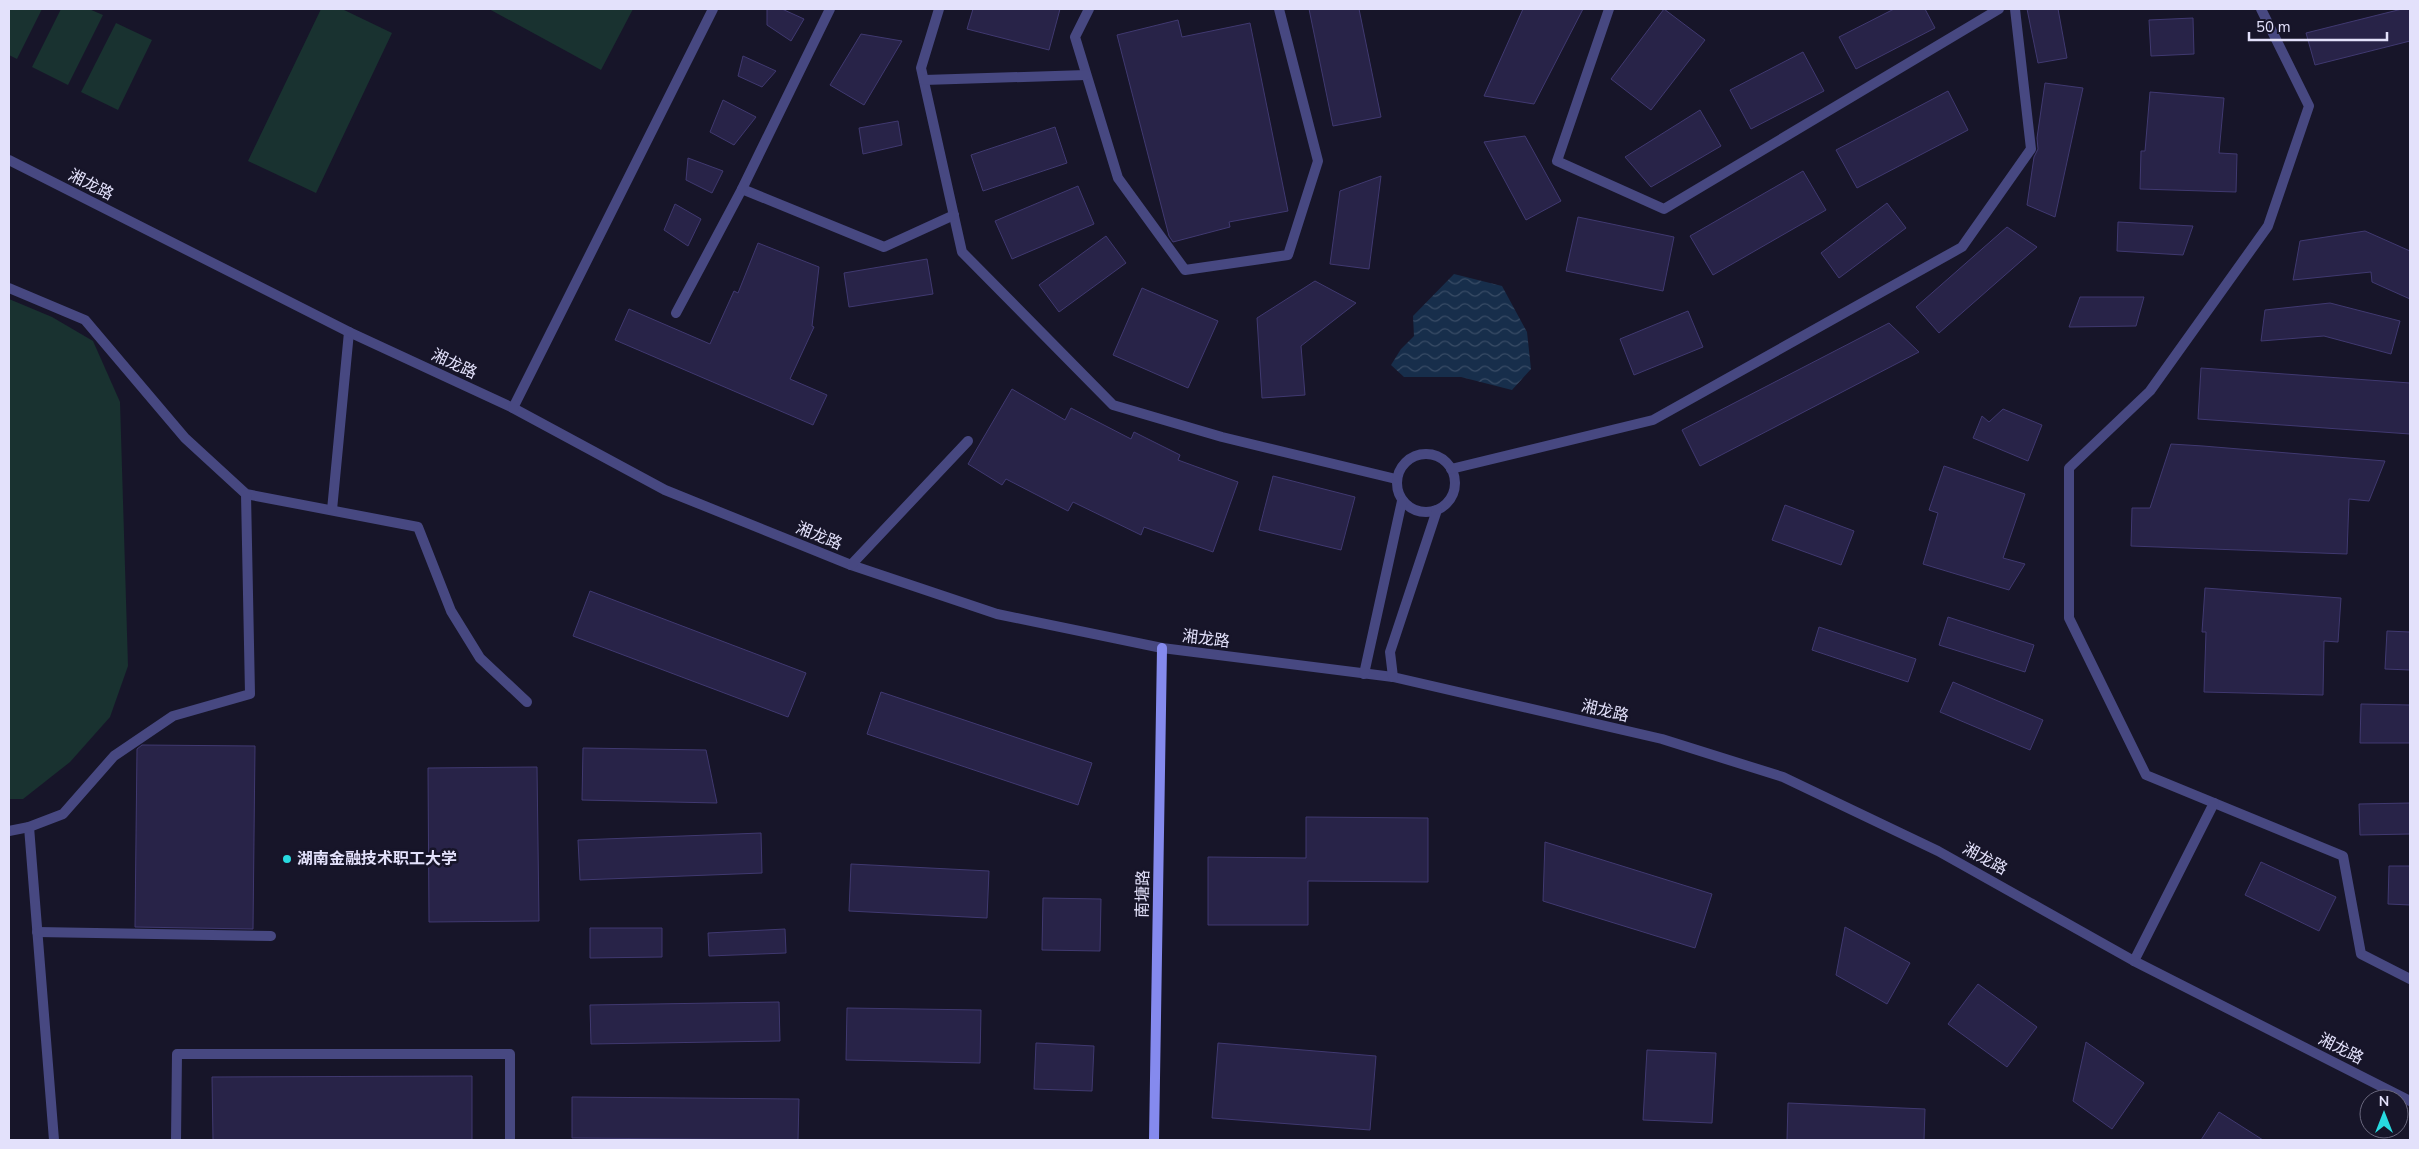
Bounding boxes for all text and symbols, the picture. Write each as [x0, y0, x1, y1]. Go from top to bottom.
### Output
scale bar [2249, 10, 2386, 42]
text: 50 m [2256, 17, 2291, 37]
street label: 湘龙路 [65, 164, 117, 206]
street label: 湘龙路 [428, 344, 480, 384]
street label: 湘龙路 [793, 517, 845, 555]
street label: 湘龙路 [1181, 625, 1231, 653]
street label: 湘龙路 [1579, 695, 1631, 727]
street label: 湘龙路 [1959, 838, 2011, 880]
place label: 湖南金融技术职工大学 [297, 848, 457, 870]
marker: 湖南金融技术职工大学 [281, 853, 293, 865]
street label: 南塘路 [1132, 870, 1154, 918]
street label: 湘龙路 [2315, 1028, 2367, 1070]
north arrow [2359, 1089, 2409, 1139]
text: N [2379, 1092, 2389, 1111]

